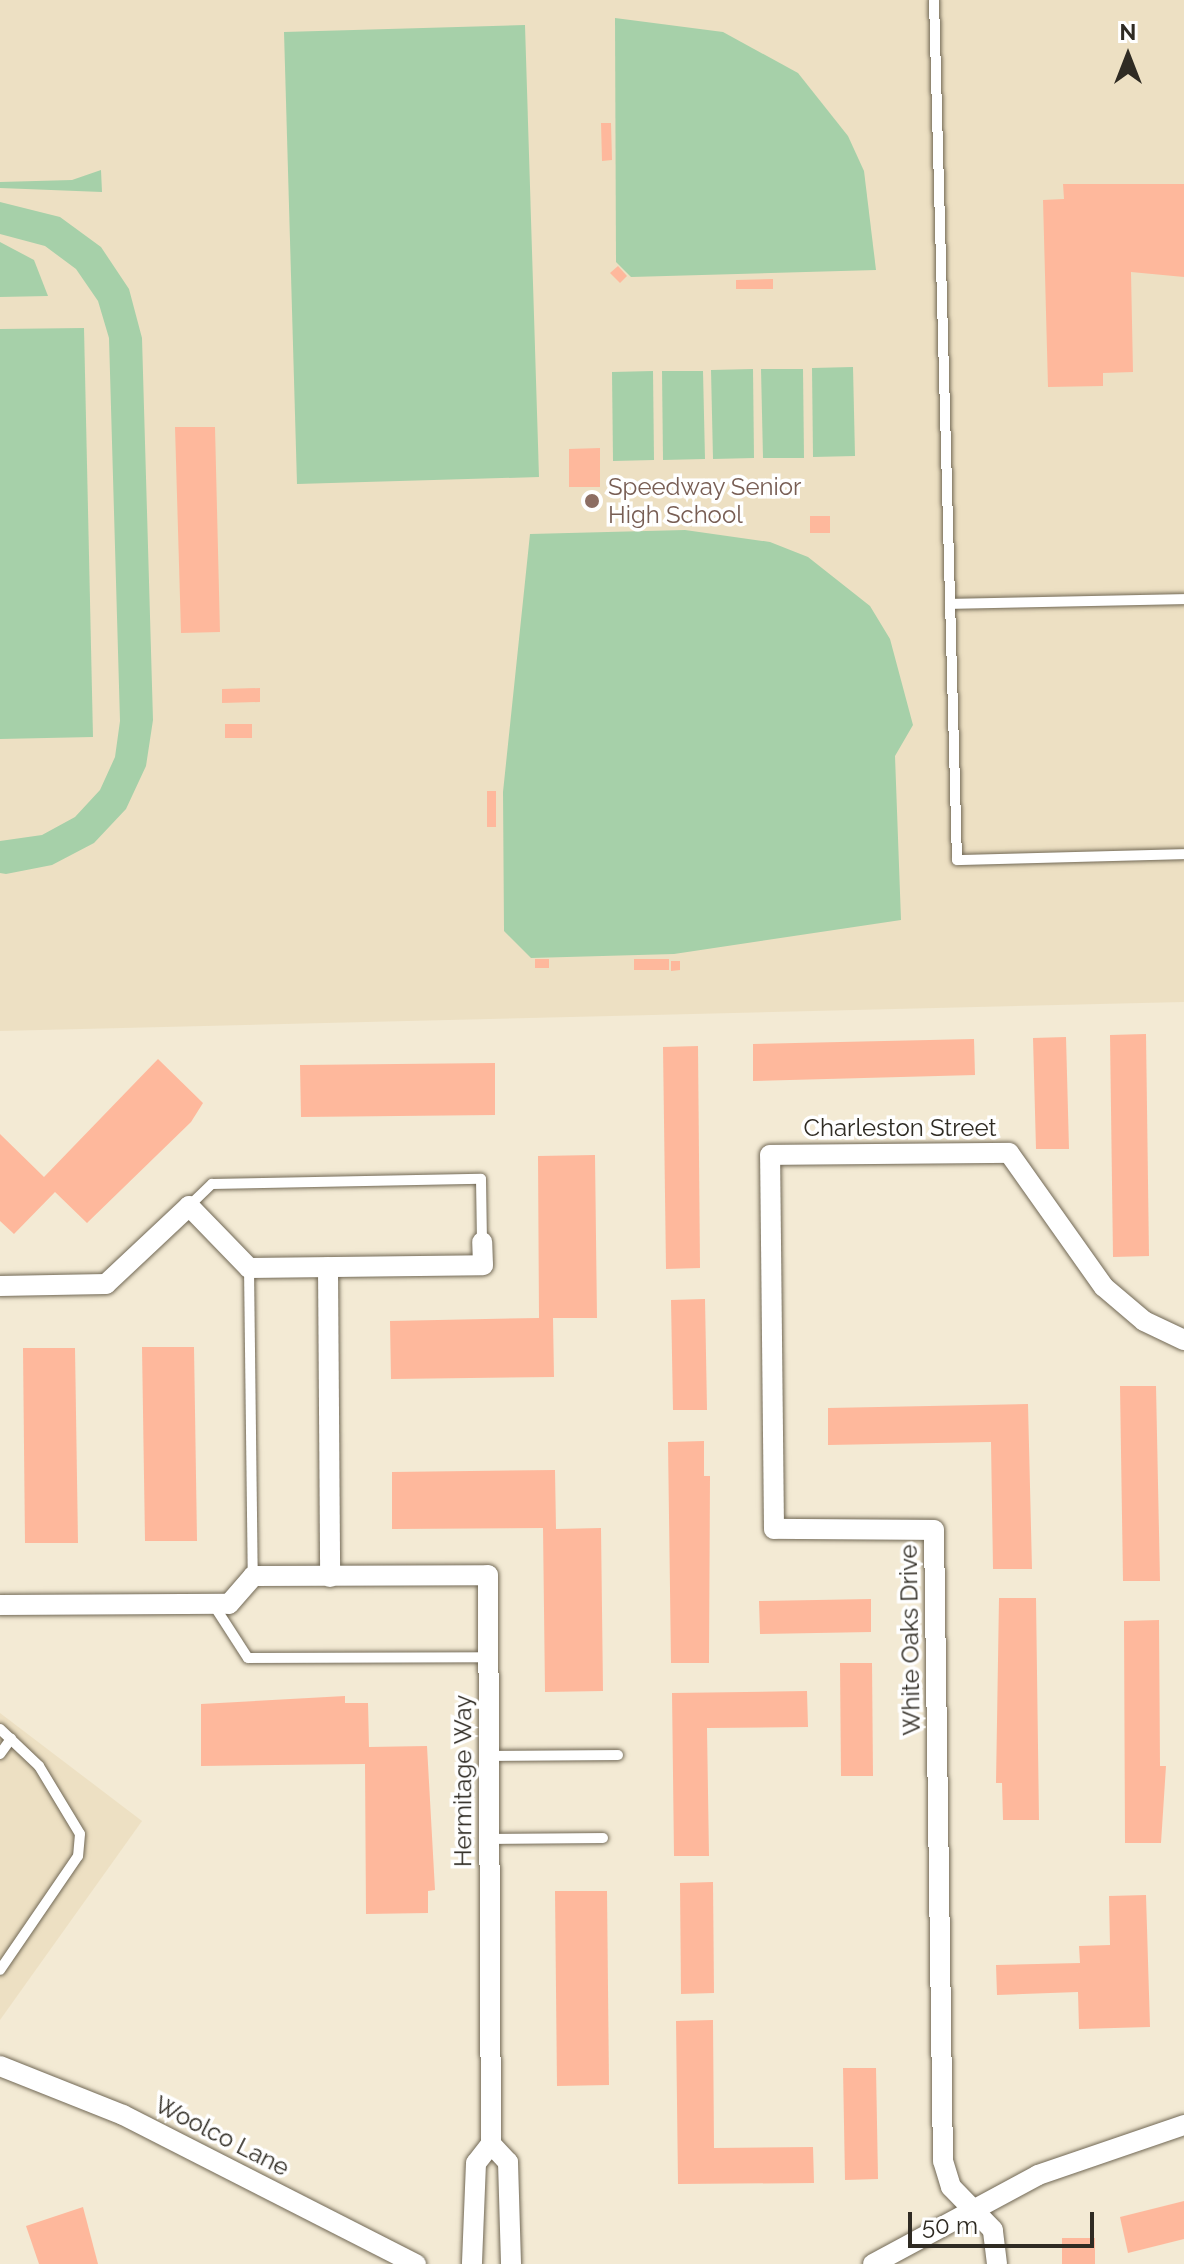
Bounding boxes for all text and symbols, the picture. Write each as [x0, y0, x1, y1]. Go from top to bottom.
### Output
north arrow [1088, 16, 1168, 96]
text: N [1120, 19, 1136, 45]
place label: Speedway Senior High School [608, 473, 802, 529]
marker: Speedway Senior High School [583, 492, 601, 510]
street label: Charleston Street [804, 1114, 996, 1142]
street label: White Oaks Drive [894, 1544, 926, 1736]
street label: Hermitage Way [449, 1694, 477, 1868]
street label: Woolco Lane [150, 2090, 294, 2182]
scale bar [912, 2196, 1098, 2246]
text: 50 m [922, 2211, 978, 2240]

